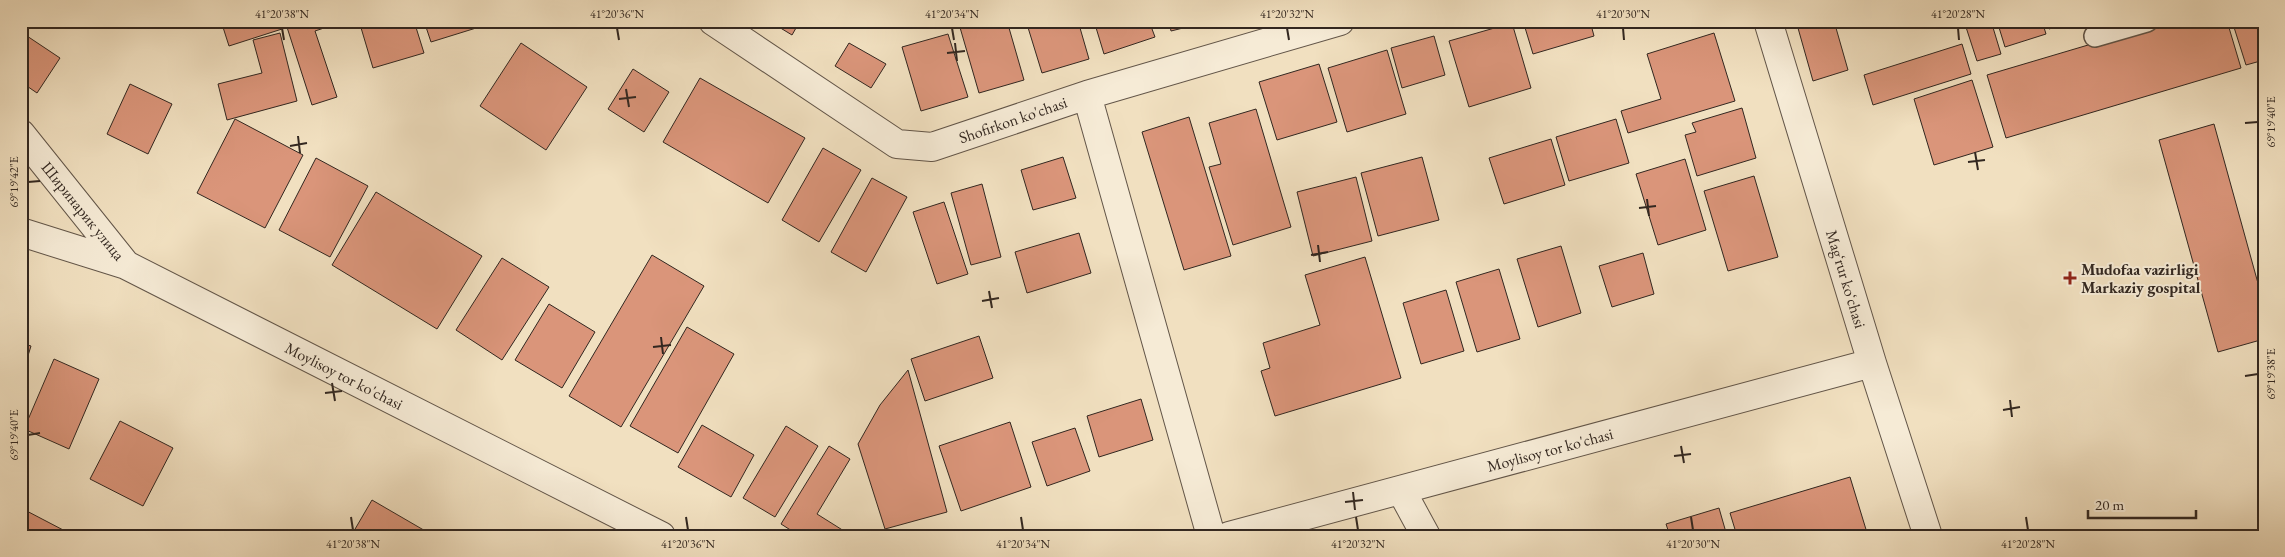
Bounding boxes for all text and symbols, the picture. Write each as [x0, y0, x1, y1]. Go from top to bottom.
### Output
text: 41°20'38"N [255, 6, 309, 22]
text: 41°20'36"N [590, 6, 644, 22]
text: 41°20'34"N [925, 6, 979, 22]
text: 41°20'32"N [1260, 6, 1314, 22]
text: 41°20'30"N [1596, 6, 1650, 22]
text: 41°20'28"N [1931, 6, 1985, 22]
street label: Shofirkon ko'chasi [956, 92, 1070, 148]
text: 69°19'40"E [2263, 96, 2279, 148]
text: 69°19'42"E [6, 156, 22, 208]
street label: Ширинарик улица [37, 157, 130, 265]
street label: Magʻrur koʻchasi [1821, 227, 1871, 331]
place label: Mudofaa vazirligi Markaziy gospital [2081, 259, 2201, 298]
marker: Mudofaa vazirligi Markaziy gospital [2063, 271, 2077, 285]
street label: Moylisoy tor ko'chasi [281, 337, 407, 415]
text: 69°19'38"E [2263, 348, 2279, 400]
text: 69°19'40"E [6, 409, 22, 461]
street label: Moylisoy tor ko'chasi [1485, 423, 1615, 477]
scale bar [2088, 487, 2195, 519]
text: 20 m [2095, 495, 2124, 514]
text: 41°20'38"N [326, 536, 380, 552]
text: 41°20'36"N [661, 536, 715, 552]
text: 41°20'34"N [996, 536, 1050, 552]
text: 41°20'32"N [1331, 536, 1385, 552]
text: 41°20'30"N [1666, 536, 1720, 552]
text: 41°20'28"N [2001, 536, 2055, 552]

